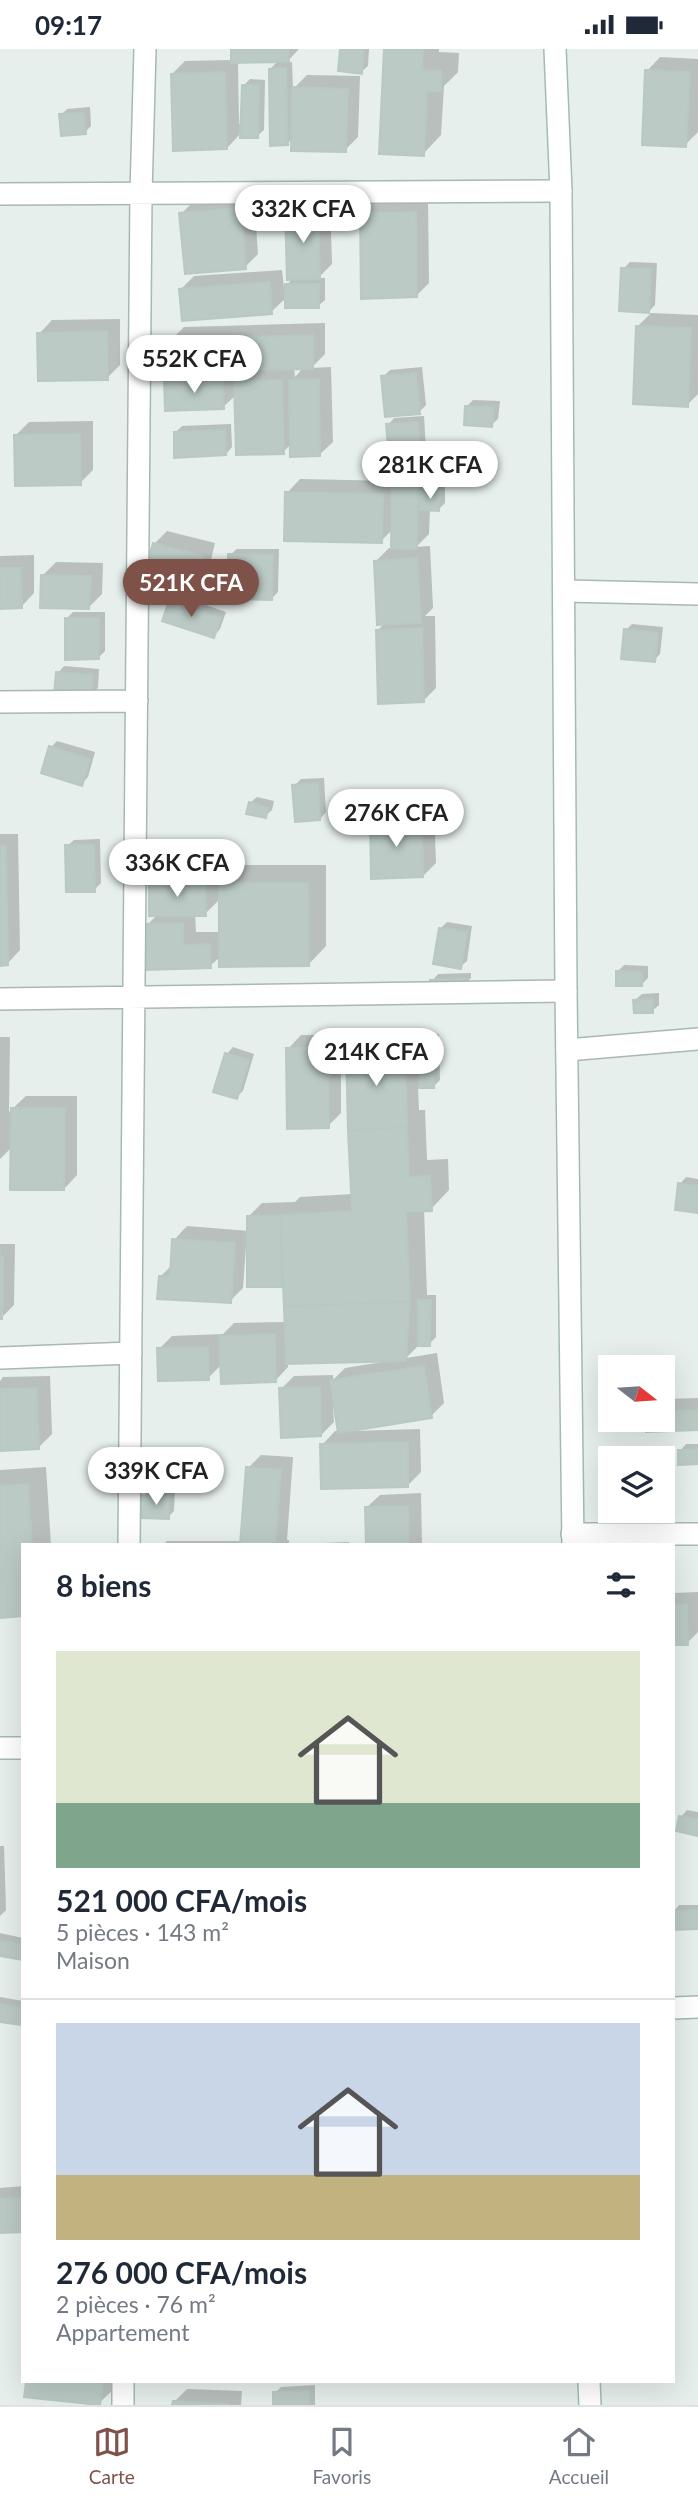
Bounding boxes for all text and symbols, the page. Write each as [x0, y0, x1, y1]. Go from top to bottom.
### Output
text: 09:17 [35, 9, 102, 41]
pin: 332K CFA [231, 185, 375, 245]
text: 332K CFA [251, 194, 355, 222]
pin: 552K CFA [122, 335, 266, 395]
text: 552K CFA [142, 344, 246, 372]
pin: 281K CFA [358, 441, 502, 501]
text: 281K CFA [378, 450, 482, 478]
pin: 521K CFA [119, 559, 263, 619]
text: 521K CFA [139, 568, 243, 596]
pin: 276K CFA [324, 789, 468, 849]
text: 276K CFA [344, 798, 448, 826]
pin: 336K CFA [105, 839, 249, 899]
text: 336K CFA [125, 848, 229, 876]
pin: 214K CFA [304, 1028, 448, 1088]
text: 214K CFA [324, 1037, 428, 1065]
north arrow [598, 1355, 676, 1431]
map controls [598, 1355, 675, 1523]
button: layers [598, 1446, 675, 1523]
pin: 339K CFA [84, 1447, 228, 1507]
text: 339K CFA [104, 1456, 208, 1484]
icon: filters [602, 1566, 640, 1604]
text: 8 biens [56, 1567, 151, 1603]
icon: home [285, 1697, 411, 1823]
text: 521 000 CFA/mois [56, 1882, 307, 1918]
text: 5 pièces · 143 m² [56, 1918, 229, 1946]
text: Maison [56, 1946, 130, 1974]
icon: home [285, 2069, 411, 2195]
text: 276 000 CFA/mois [56, 2254, 307, 2290]
text: 2 pièces · 76 m² [56, 2290, 216, 2318]
text: Appartement [56, 2318, 189, 2346]
tab: Carte [89, 2423, 135, 2488]
tab: Favoris [312, 2423, 371, 2488]
tab: Accueil [549, 2423, 609, 2488]

